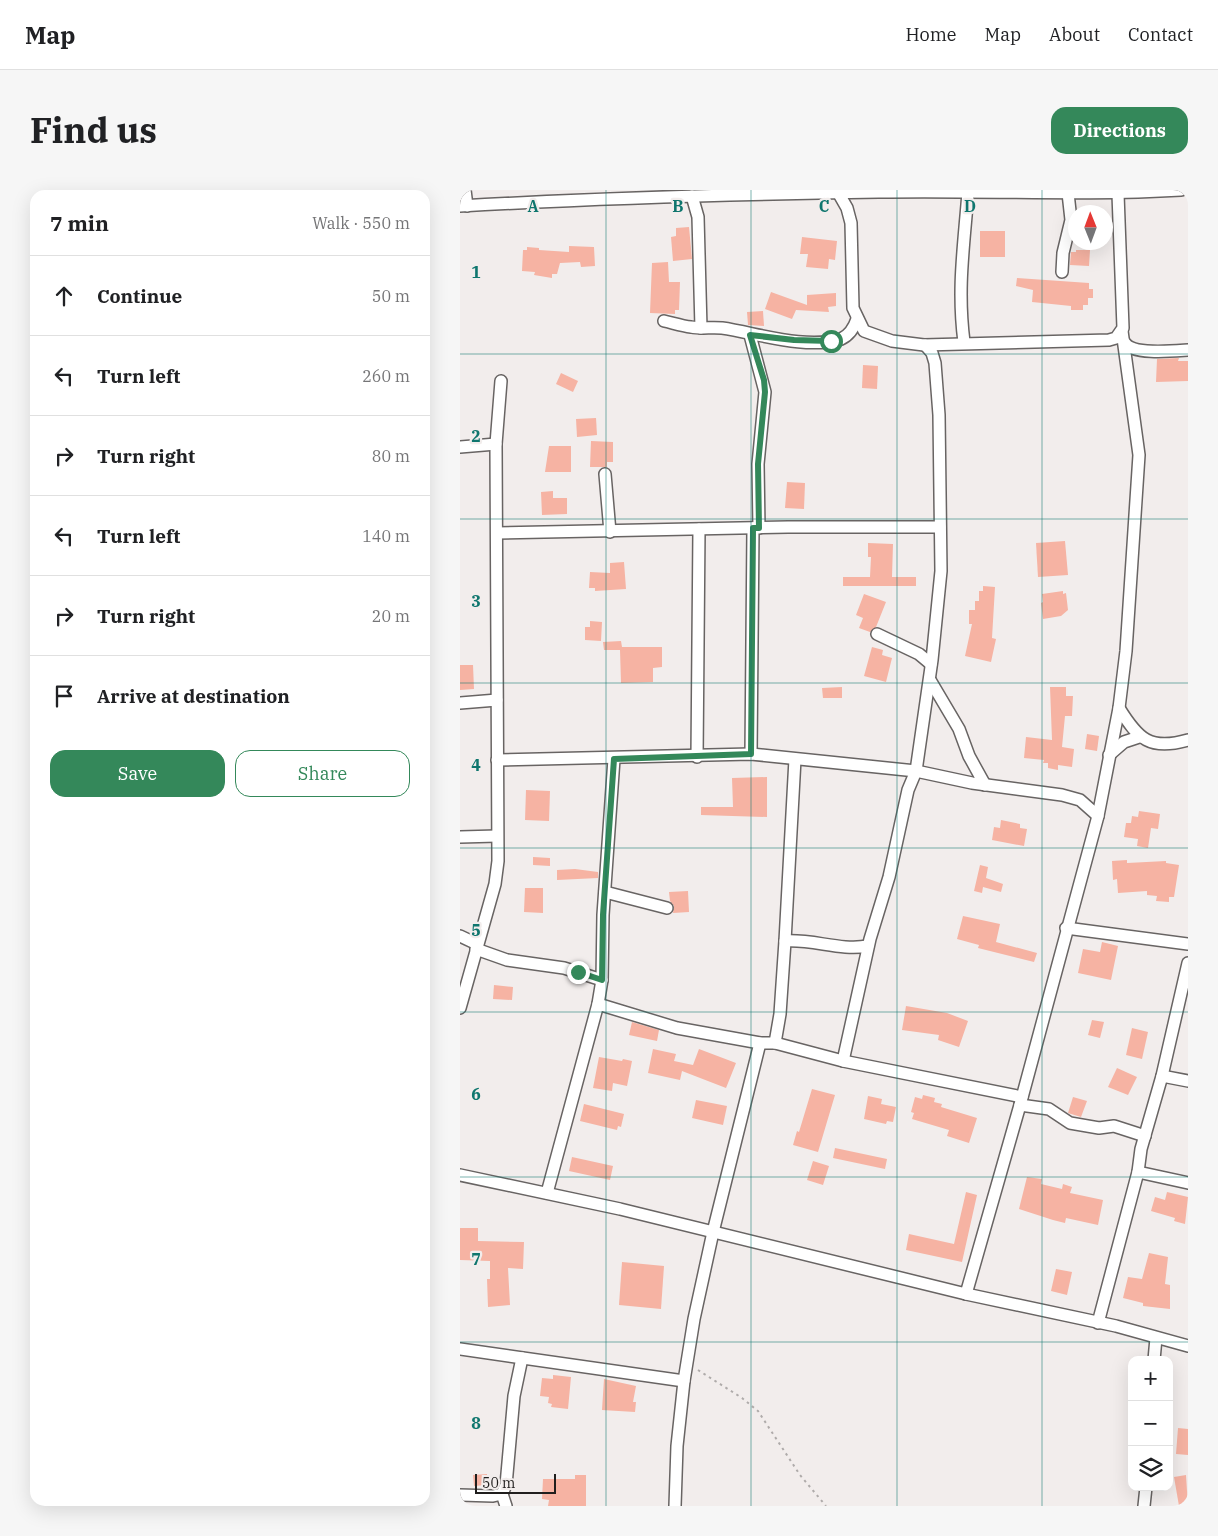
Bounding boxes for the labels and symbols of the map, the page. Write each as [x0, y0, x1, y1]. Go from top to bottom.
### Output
text: A [527, 196, 539, 216]
text: B [672, 196, 684, 216]
text: C [819, 196, 829, 216]
text: D [964, 196, 976, 216]
north arrow [1068, 205, 1113, 250]
text: 1 [471, 262, 481, 282]
route start [820, 330, 843, 353]
text: 2 [471, 426, 481, 446]
text: 3 [471, 591, 481, 611]
text: 4 [471, 755, 481, 775]
text: 5 [471, 920, 481, 940]
route end [567, 961, 590, 984]
text: 6 [471, 1084, 481, 1104]
text: 7 [471, 1249, 481, 1269]
text: 8 [471, 1413, 481, 1433]
scale bar [475, 1471, 556, 1494]

